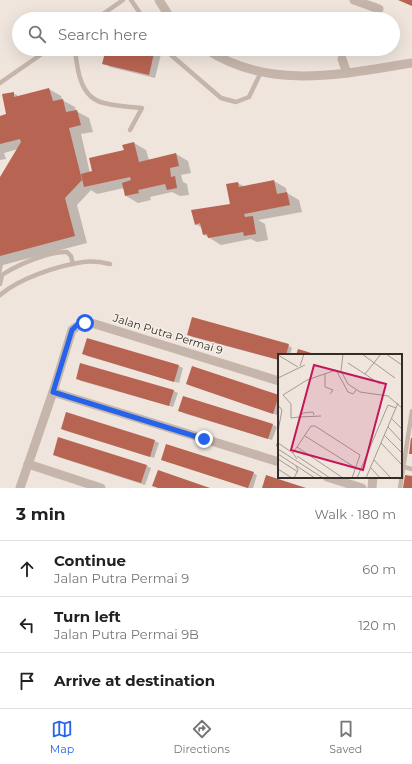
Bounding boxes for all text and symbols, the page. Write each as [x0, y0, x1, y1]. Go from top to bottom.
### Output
search box [12, 12, 400, 56]
icon: search [26, 23, 48, 45]
text: Search here [58, 25, 147, 44]
street label: Jalan Putra Permai 9 [110, 310, 225, 357]
route start [76, 314, 94, 332]
inset map [278, 354, 402, 478]
route end [195, 430, 213, 448]
text: 3 min [16, 504, 66, 524]
text: Walk · 180 m [314, 506, 396, 522]
text: Continue [54, 551, 126, 570]
icon: ahead [16, 558, 38, 580]
text: 60 m [362, 561, 396, 577]
text: Jalan Putra Permai 9 [54, 570, 189, 586]
text: Turn left [54, 607, 121, 626]
icon: left [16, 614, 38, 636]
text: 120 m [358, 617, 396, 633]
text: Jalan Putra Permai 9B [54, 626, 199, 642]
icon: arrive [16, 670, 38, 692]
text: Arrive at destination [54, 671, 215, 690]
tab: Map [50, 718, 74, 756]
tab: Directions [174, 718, 230, 756]
tab: Saved [329, 718, 362, 756]

